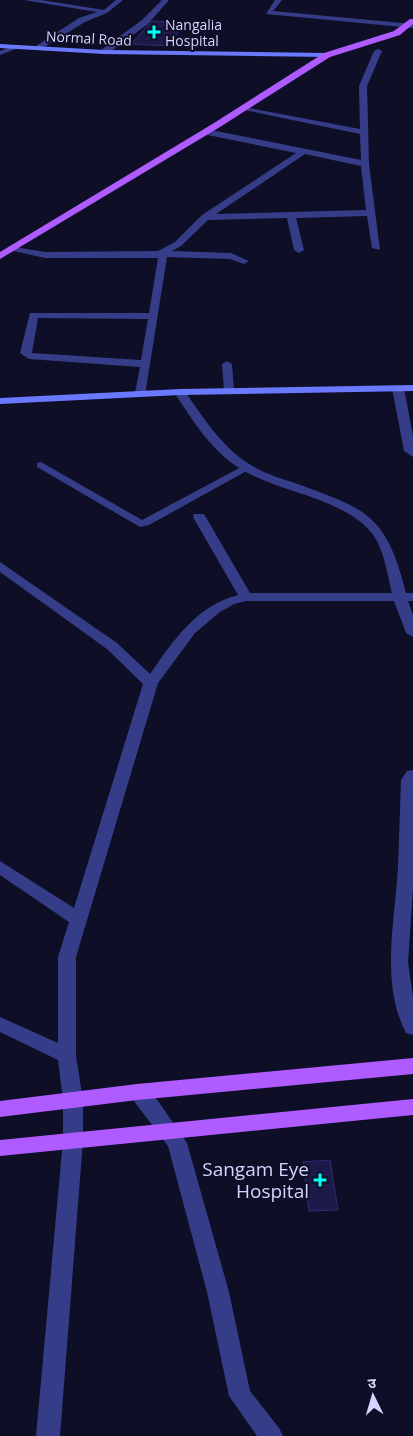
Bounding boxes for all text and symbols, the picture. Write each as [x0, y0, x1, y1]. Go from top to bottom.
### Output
place label: Nangalia Hospital [165, 15, 222, 50]
marker: Nangalia Hospital [147, 25, 161, 39]
street label: Normal Road [46, 26, 132, 50]
place label: Sangam Eye Hospital [202, 1156, 309, 1204]
marker: Sangam Eye Hospital [313, 1173, 327, 1187]
north arrow [348, 1371, 398, 1421]
text: उ [367, 1373, 378, 1392]

